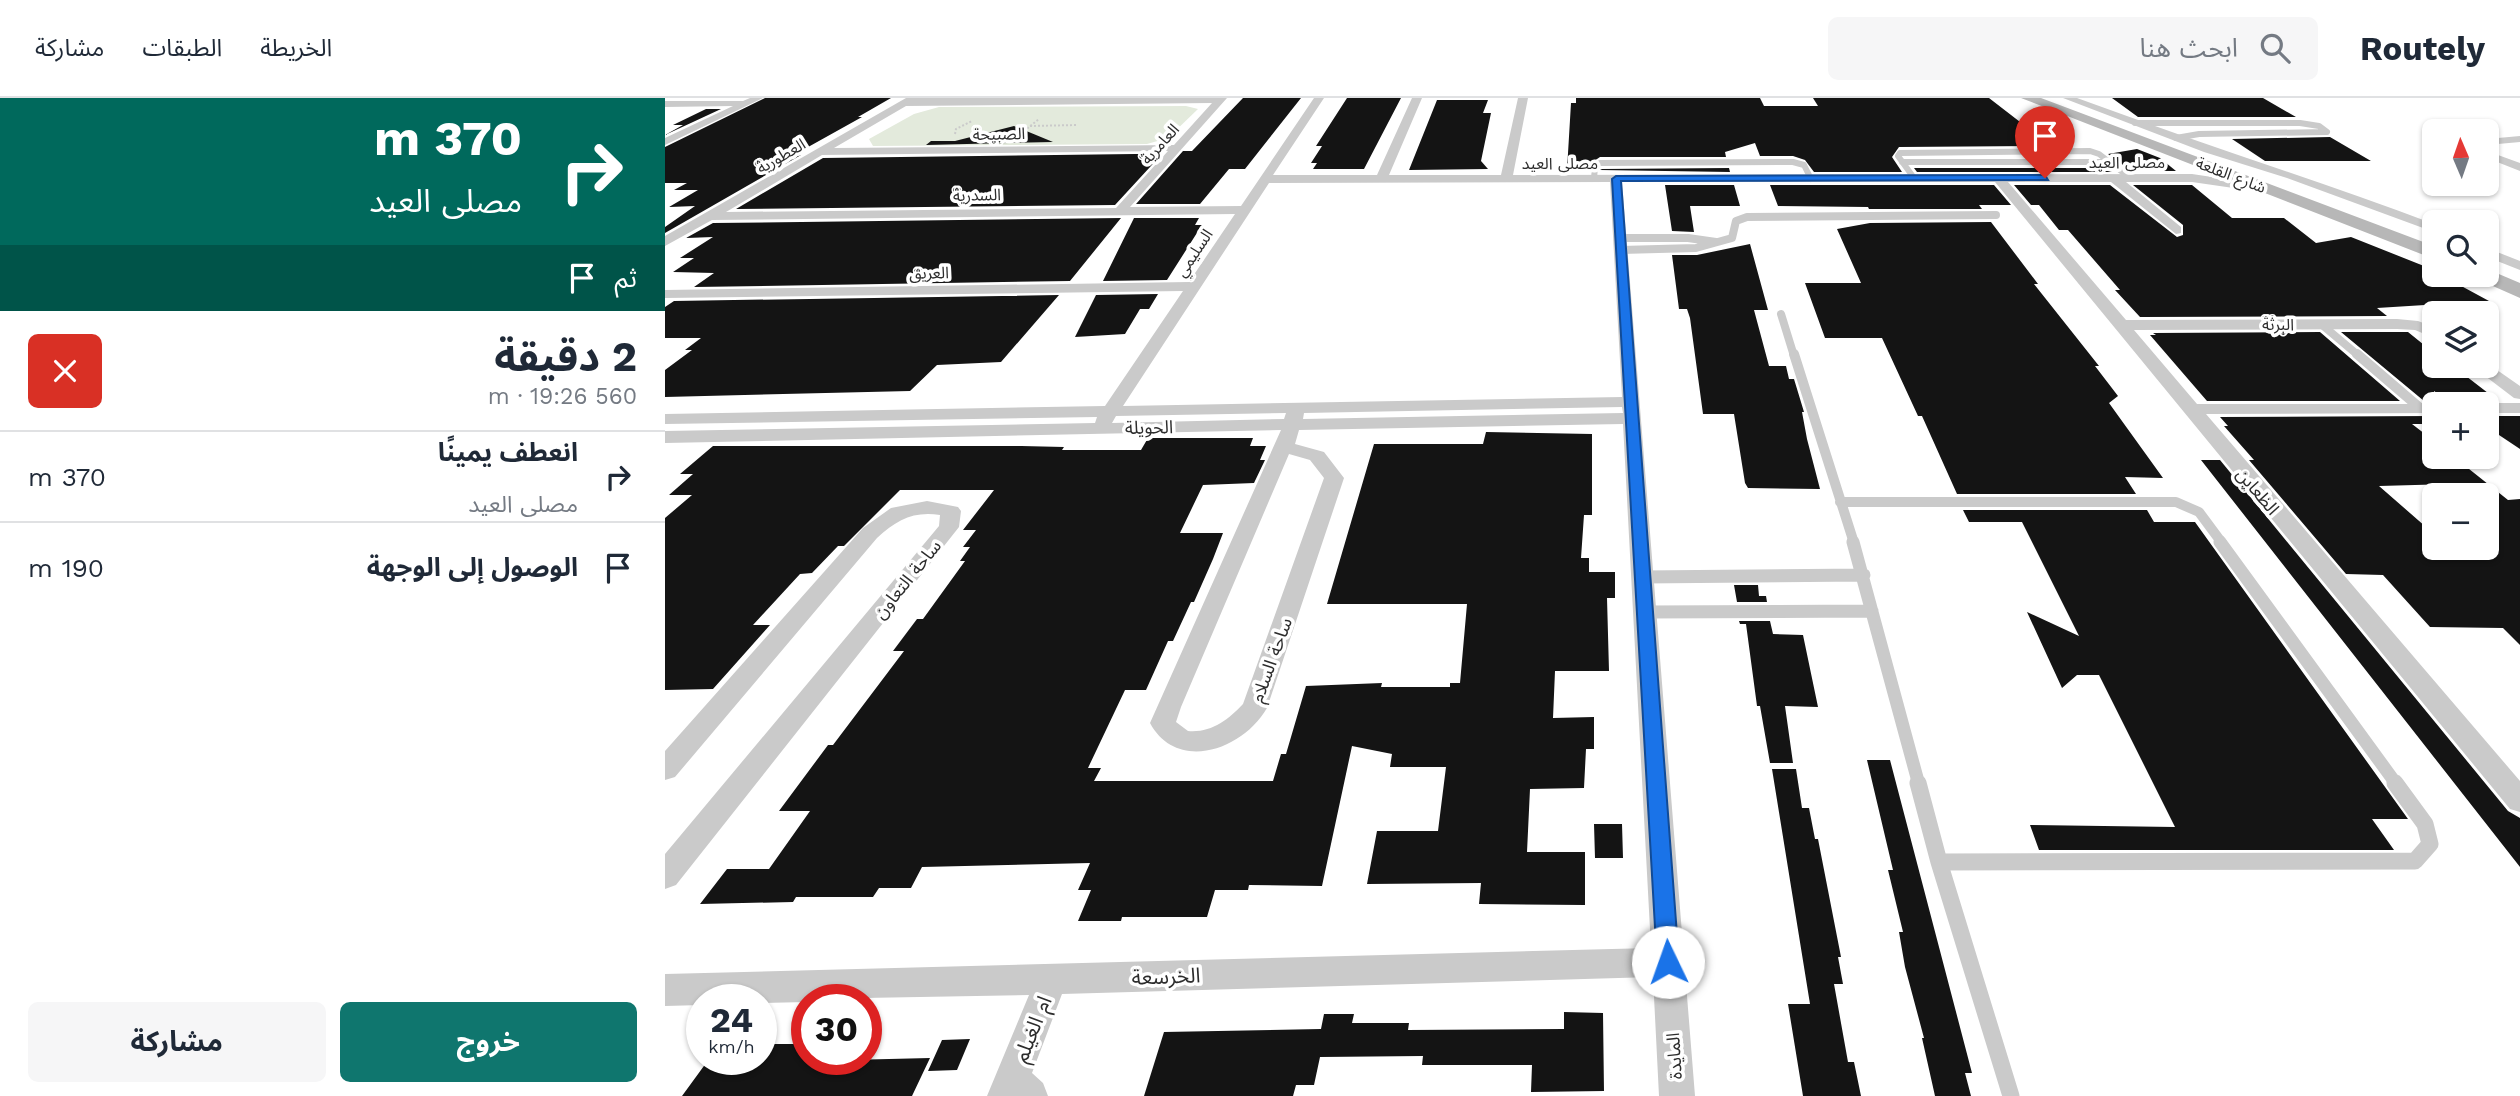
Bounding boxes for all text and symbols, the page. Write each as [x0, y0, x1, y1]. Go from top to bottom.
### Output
search box [1828, 17, 2318, 80]
icon: search [2256, 29, 2294, 67]
text: Routely [2360, 29, 2485, 68]
text: ابحث هنا [2140, 33, 2238, 63]
text: مشاركة [35, 34, 104, 62]
text: الطبقات [142, 34, 222, 62]
text: الخريطة [260, 34, 332, 62]
pin [2015, 106, 2075, 178]
text: 370 m [374, 109, 522, 167]
icon: arrive [2026, 117, 2064, 155]
north arrow [2422, 119, 2499, 196]
map controls [2422, 119, 2499, 560]
street label: العامرية [1137, 120, 1183, 168]
street label: الصبيحة [973, 124, 1025, 144]
icon: right [546, 126, 637, 217]
street label: العطورية [753, 134, 809, 178]
street label: مصلى العيد [2089, 153, 2165, 172]
street label: شارع القلعة [2192, 153, 2269, 200]
street label: مصلى العيد [1522, 154, 1598, 173]
text: مصلى العيد [369, 182, 522, 220]
street label: السدرية [953, 185, 1001, 205]
button: search [2422, 210, 2499, 287]
street label: السليمي [1171, 226, 1219, 282]
icon: arrive [563, 259, 601, 297]
text: ثم [615, 263, 637, 293]
street label: العريق [909, 263, 949, 284]
button: layers [2422, 301, 2499, 378]
street label: البرثة [2262, 315, 2294, 334]
text: 2 دقيقة [494, 332, 637, 381]
button: close [28, 334, 102, 408]
text: 560 m · 19:26 [488, 383, 637, 410]
button: + [2422, 392, 2499, 469]
street label: الحويلة [1125, 416, 1173, 439]
text: انعطف يمينًا [438, 437, 578, 467]
icon: right [599, 458, 637, 496]
text: 370 m [28, 462, 106, 492]
street label: الظعاين [2232, 463, 2284, 519]
button: − [2422, 483, 2499, 560]
text: مصلى العيد [468, 491, 578, 518]
street label: ساحة التعاون [869, 535, 946, 623]
icon: arrive [599, 549, 637, 587]
text: الوصول إلى الوجهة [367, 552, 578, 582]
text: 190 m [28, 553, 104, 583]
street label: ساحة السلام [1246, 615, 1300, 707]
position arrow [1631, 925, 1705, 999]
street label: الخرسعة [1131, 962, 1201, 990]
speed limit sign: 30 [791, 984, 882, 1075]
street label: ام الغيلم [1007, 992, 1060, 1067]
text: 24 [710, 999, 753, 1041]
button: مشاركة [28, 1002, 326, 1082]
button: خروج [340, 1002, 637, 1082]
street label: المايدة [1662, 1032, 1686, 1080]
text: km/h [708, 1036, 755, 1057]

